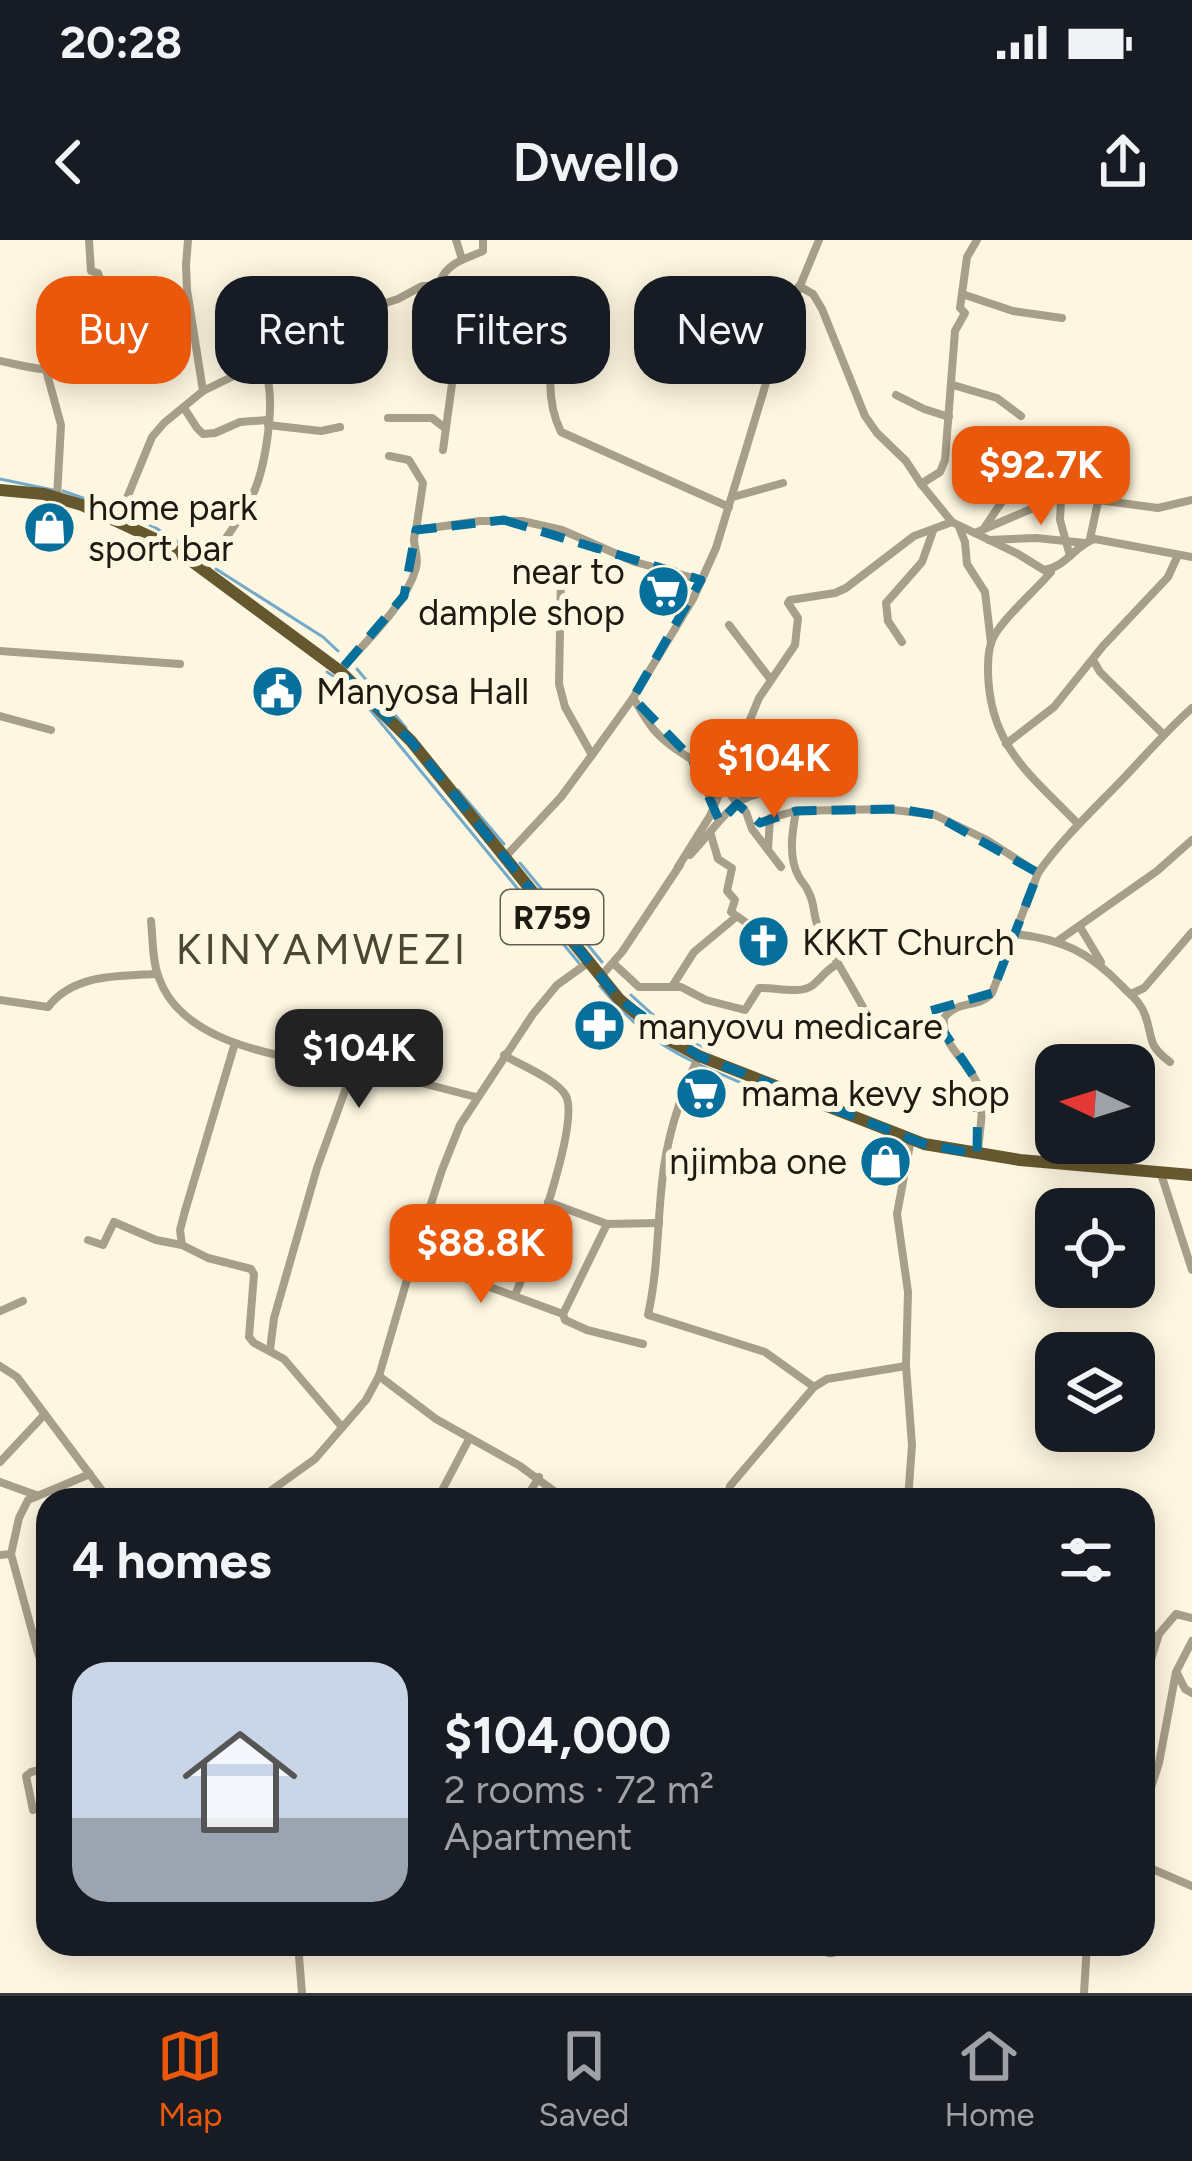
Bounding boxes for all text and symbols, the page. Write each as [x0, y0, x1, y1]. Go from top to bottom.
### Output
text: 20:28 [60, 15, 182, 69]
icon: back [36, 129, 102, 195]
icon: share [1090, 129, 1156, 195]
text: Dwello [512, 130, 680, 195]
chip: Buy [36, 276, 191, 384]
chip: Rent [215, 276, 388, 384]
chip: Filters [412, 276, 610, 384]
chip: New [634, 276, 806, 384]
pin: $92.7K [943, 426, 1139, 528]
text: $92.7K [979, 441, 1103, 488]
place label: home park sport bar [88, 486, 258, 570]
shop icon: home park sport bar [21, 500, 77, 556]
place label: near to dample shop [418, 550, 625, 634]
supermarket icon: near to dample shop [636, 564, 692, 620]
public building icon: Manyosa Hall [249, 663, 305, 719]
place label: Manyosa Hall [316, 670, 529, 713]
pin: $104K [690, 719, 858, 821]
text: $104K [717, 734, 831, 781]
road number: R759 [501, 890, 603, 944]
church icon: KKKT Church [735, 914, 791, 970]
place label: KKKT Church [802, 921, 1015, 964]
district label: KINYAMWEZI [176, 924, 468, 975]
pharmacy icon: manyovu medicare [571, 998, 627, 1054]
place label: manyovu medicare [638, 1005, 943, 1048]
pin: $104K [275, 1009, 443, 1111]
text: $104K [302, 1024, 416, 1071]
north arrow [1035, 1044, 1155, 1164]
map controls [1035, 1044, 1155, 1452]
supermarket icon: mama kevy shop [674, 1065, 730, 1121]
place label: mama kevy shop [741, 1072, 1010, 1115]
shop icon: njimba one [858, 1133, 914, 1189]
place label: njimba one [669, 1140, 847, 1183]
button: locate [1035, 1188, 1155, 1308]
pin: $88.8K [383, 1204, 579, 1306]
text: $88.8K [417, 1219, 545, 1266]
button: layers [1035, 1332, 1155, 1452]
icon: filters [1053, 1527, 1119, 1593]
text: 4 homes [72, 1530, 272, 1591]
text: $104,000 [444, 1705, 671, 1766]
icon: home [168, 1710, 312, 1854]
text: 2 rooms · 72 m² [444, 1766, 714, 1813]
text: Apartment [444, 1813, 632, 1860]
tab: Map [157, 2023, 223, 2134]
tab: Saved [538, 2023, 629, 2134]
tab: Home [944, 2023, 1034, 2134]

